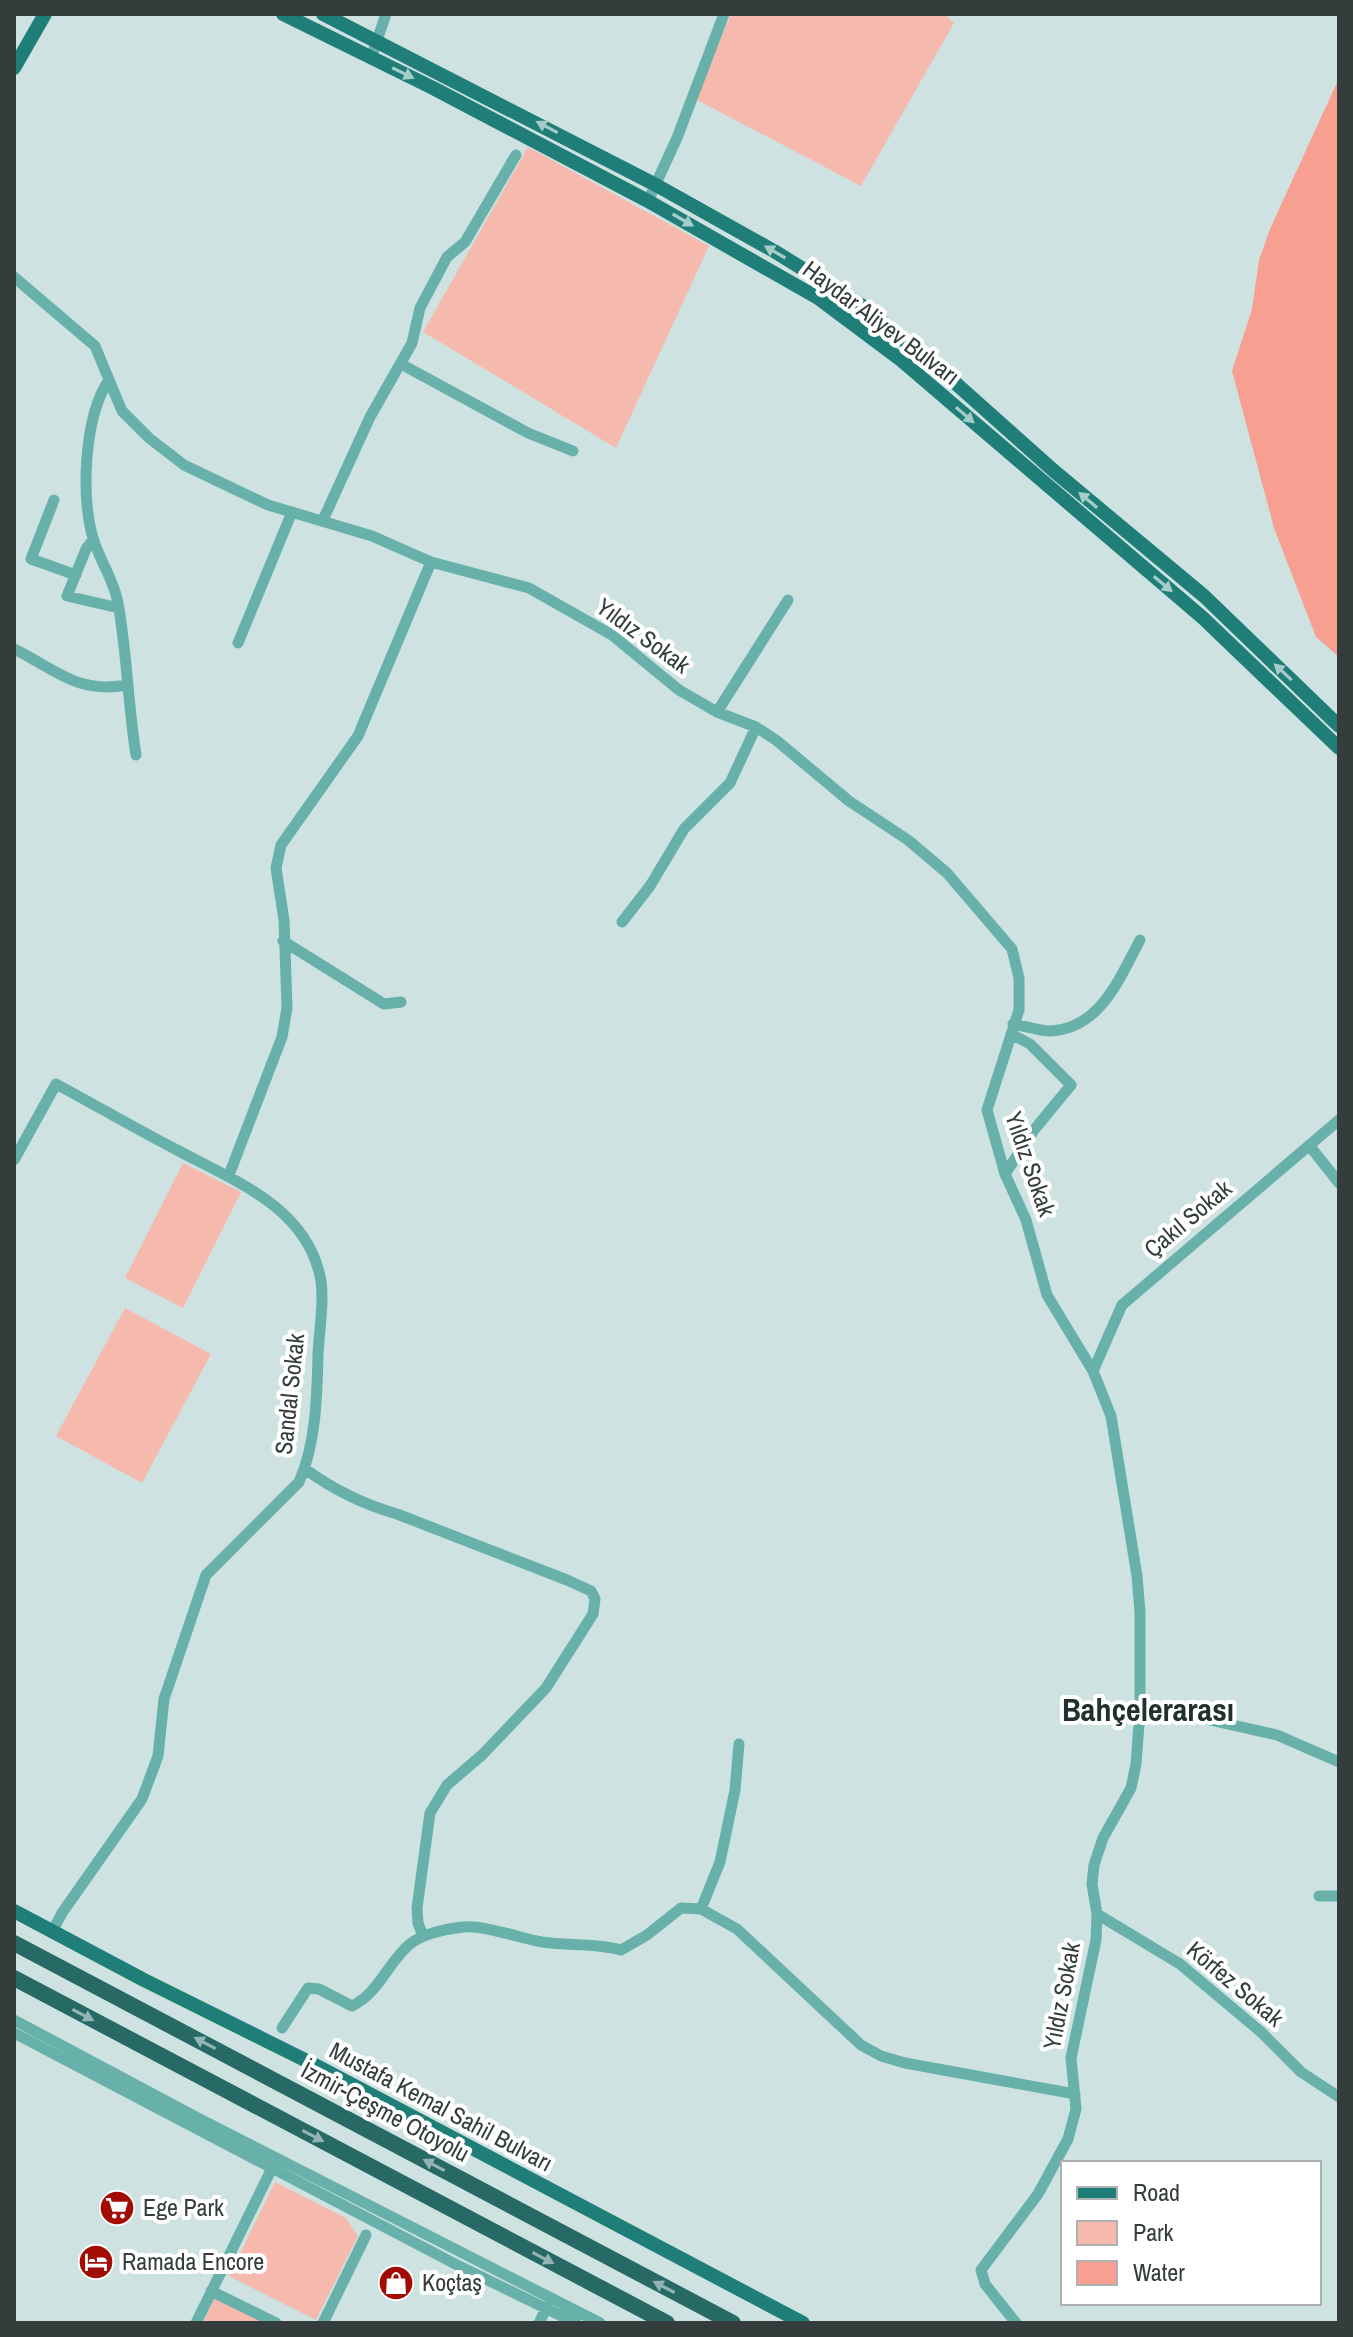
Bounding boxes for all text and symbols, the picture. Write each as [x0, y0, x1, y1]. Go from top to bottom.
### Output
one-way arrow [392, 66, 415, 80]
one-way arrow [536, 121, 559, 134]
one-way arrow [672, 213, 694, 227]
one-way arrow [764, 245, 786, 259]
street label: Haydar Aliyev Bulvarı [797, 253, 966, 392]
one-way arrow [955, 406, 975, 423]
one-way arrow [1078, 492, 1098, 509]
one-way arrow [1152, 575, 1172, 592]
street label: Yıldız Sokak [590, 590, 697, 680]
one-way arrow [1274, 663, 1293, 681]
street label: Yıldız Sokak [998, 1107, 1064, 1220]
street label: Çakıl Sokak [1137, 1172, 1238, 1264]
street label: Sandal Sokak [267, 1332, 311, 1456]
district label: Bahçelerarası [1062, 1688, 1234, 1731]
street label: Körfez Sokak [1181, 1933, 1291, 2033]
street label: Yıldız Sokak [1035, 1939, 1087, 2052]
one-way arrow [72, 2007, 94, 2021]
street label: Mustafa Kemal Sahil Bulvarı [324, 2034, 559, 2179]
one-way arrow [193, 2036, 216, 2049]
street label: İzmir-Çeşme Otoyolu [296, 2053, 475, 2169]
one-way arrow [302, 2129, 324, 2143]
one-way arrow [423, 2159, 446, 2172]
legend [1061, 2161, 1321, 2305]
text: Road [1133, 2176, 1180, 2208]
supermarket icon: Ege Park [98, 2189, 136, 2227]
place label: Ege Park [143, 2191, 224, 2223]
text: Park [1133, 2216, 1174, 2248]
hotel icon: Ramada Encore [77, 2243, 115, 2281]
place label: Ramada Encore [122, 2245, 264, 2277]
one-way arrow [531, 2251, 554, 2264]
text: Water [1133, 2256, 1185, 2288]
shop icon: Koçtaş [377, 2264, 415, 2302]
place label: Koçtaş [422, 2266, 482, 2298]
one-way arrow [652, 2280, 675, 2293]

